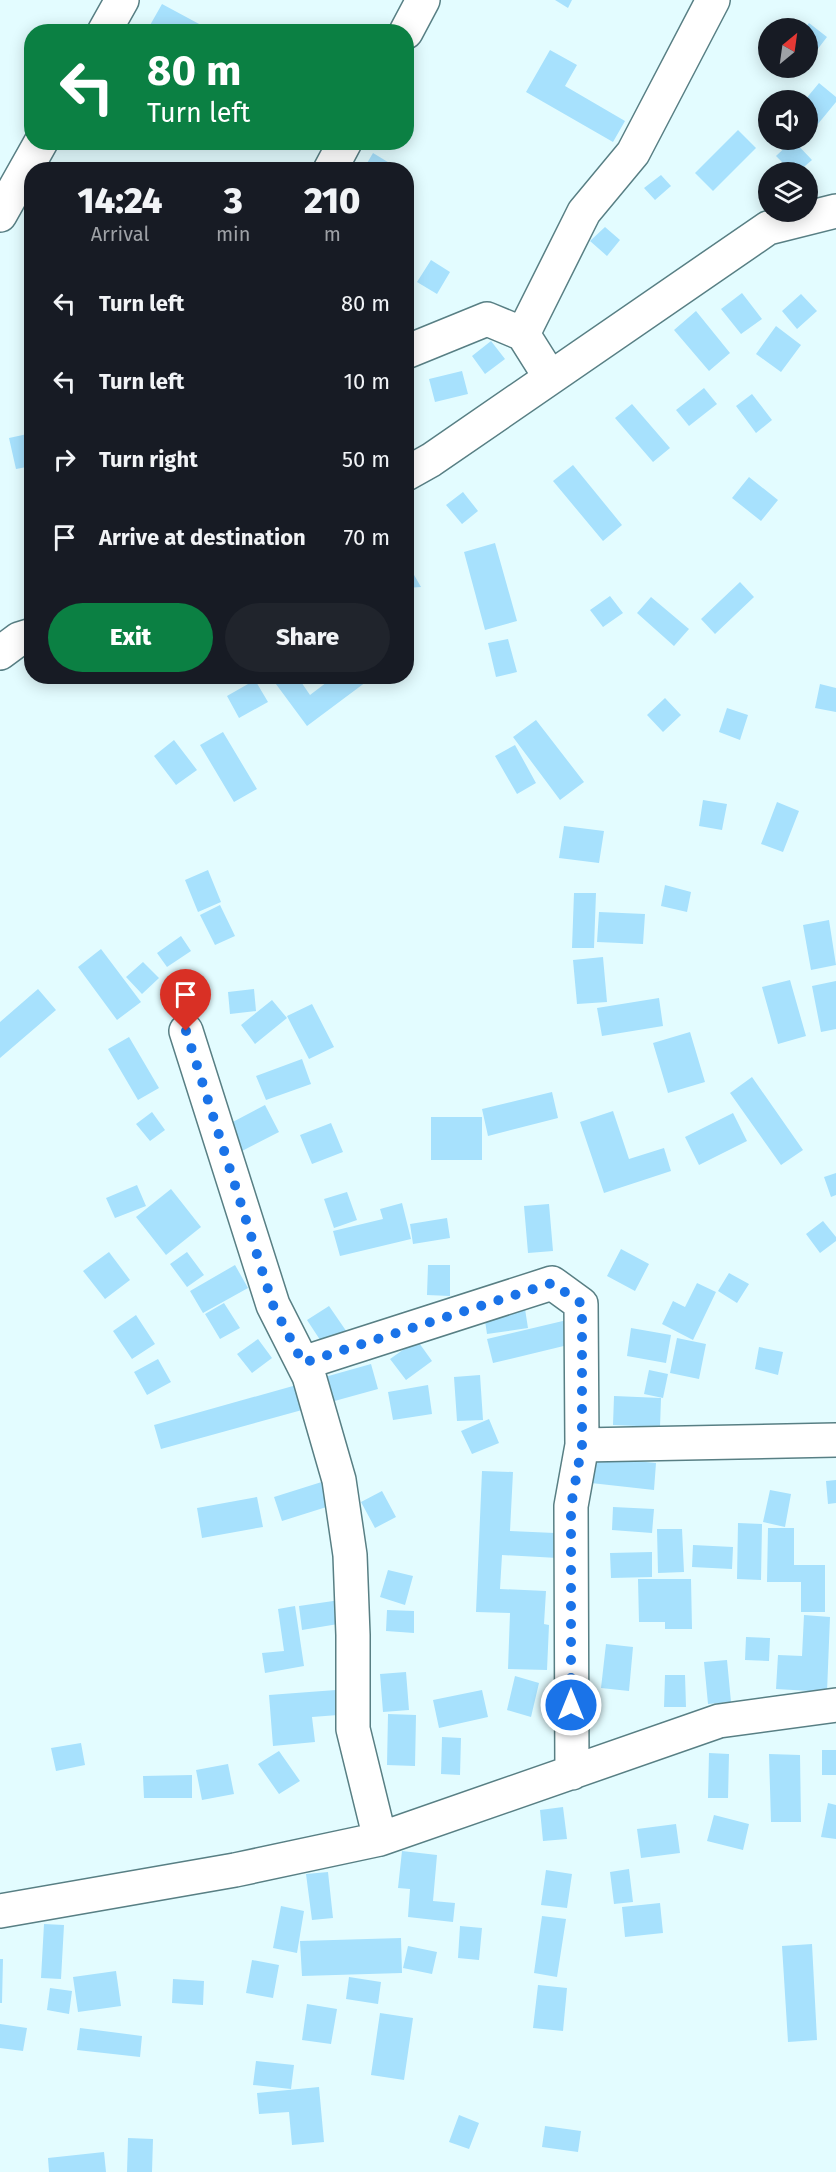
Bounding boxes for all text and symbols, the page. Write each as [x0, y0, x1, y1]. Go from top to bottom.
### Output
north arrow [758, 18, 818, 78]
map controls [758, 18, 818, 222]
text: 80 m [147, 46, 241, 96]
icon: left [48, 48, 126, 126]
button: sound [758, 90, 818, 150]
text: Turn left [147, 97, 250, 129]
button: layers [758, 162, 818, 222]
text: 14:24 [78, 179, 162, 223]
text: 3 [224, 179, 243, 223]
text: 210 [304, 179, 360, 223]
text: Arrival [91, 222, 149, 246]
text: min [216, 222, 250, 246]
text: m [324, 222, 341, 246]
icon: left [48, 287, 81, 320]
text: Turn left [99, 290, 184, 317]
text: 80 m [341, 290, 390, 317]
icon: left [48, 365, 81, 398]
text: Turn left [99, 368, 184, 395]
text: 10 m [344, 368, 390, 395]
icon: right [48, 443, 81, 476]
text: Turn right [99, 446, 198, 473]
text: 50 m [342, 446, 390, 473]
icon: arrive [48, 521, 81, 554]
text: Arrive at destination [99, 524, 306, 551]
text: 70 m [344, 524, 390, 551]
button: Exit [48, 603, 213, 672]
button: Share [225, 603, 390, 672]
pin [160, 969, 211, 1031]
icon: arrive [169, 978, 202, 1011]
position arrow [539, 1673, 603, 1737]

